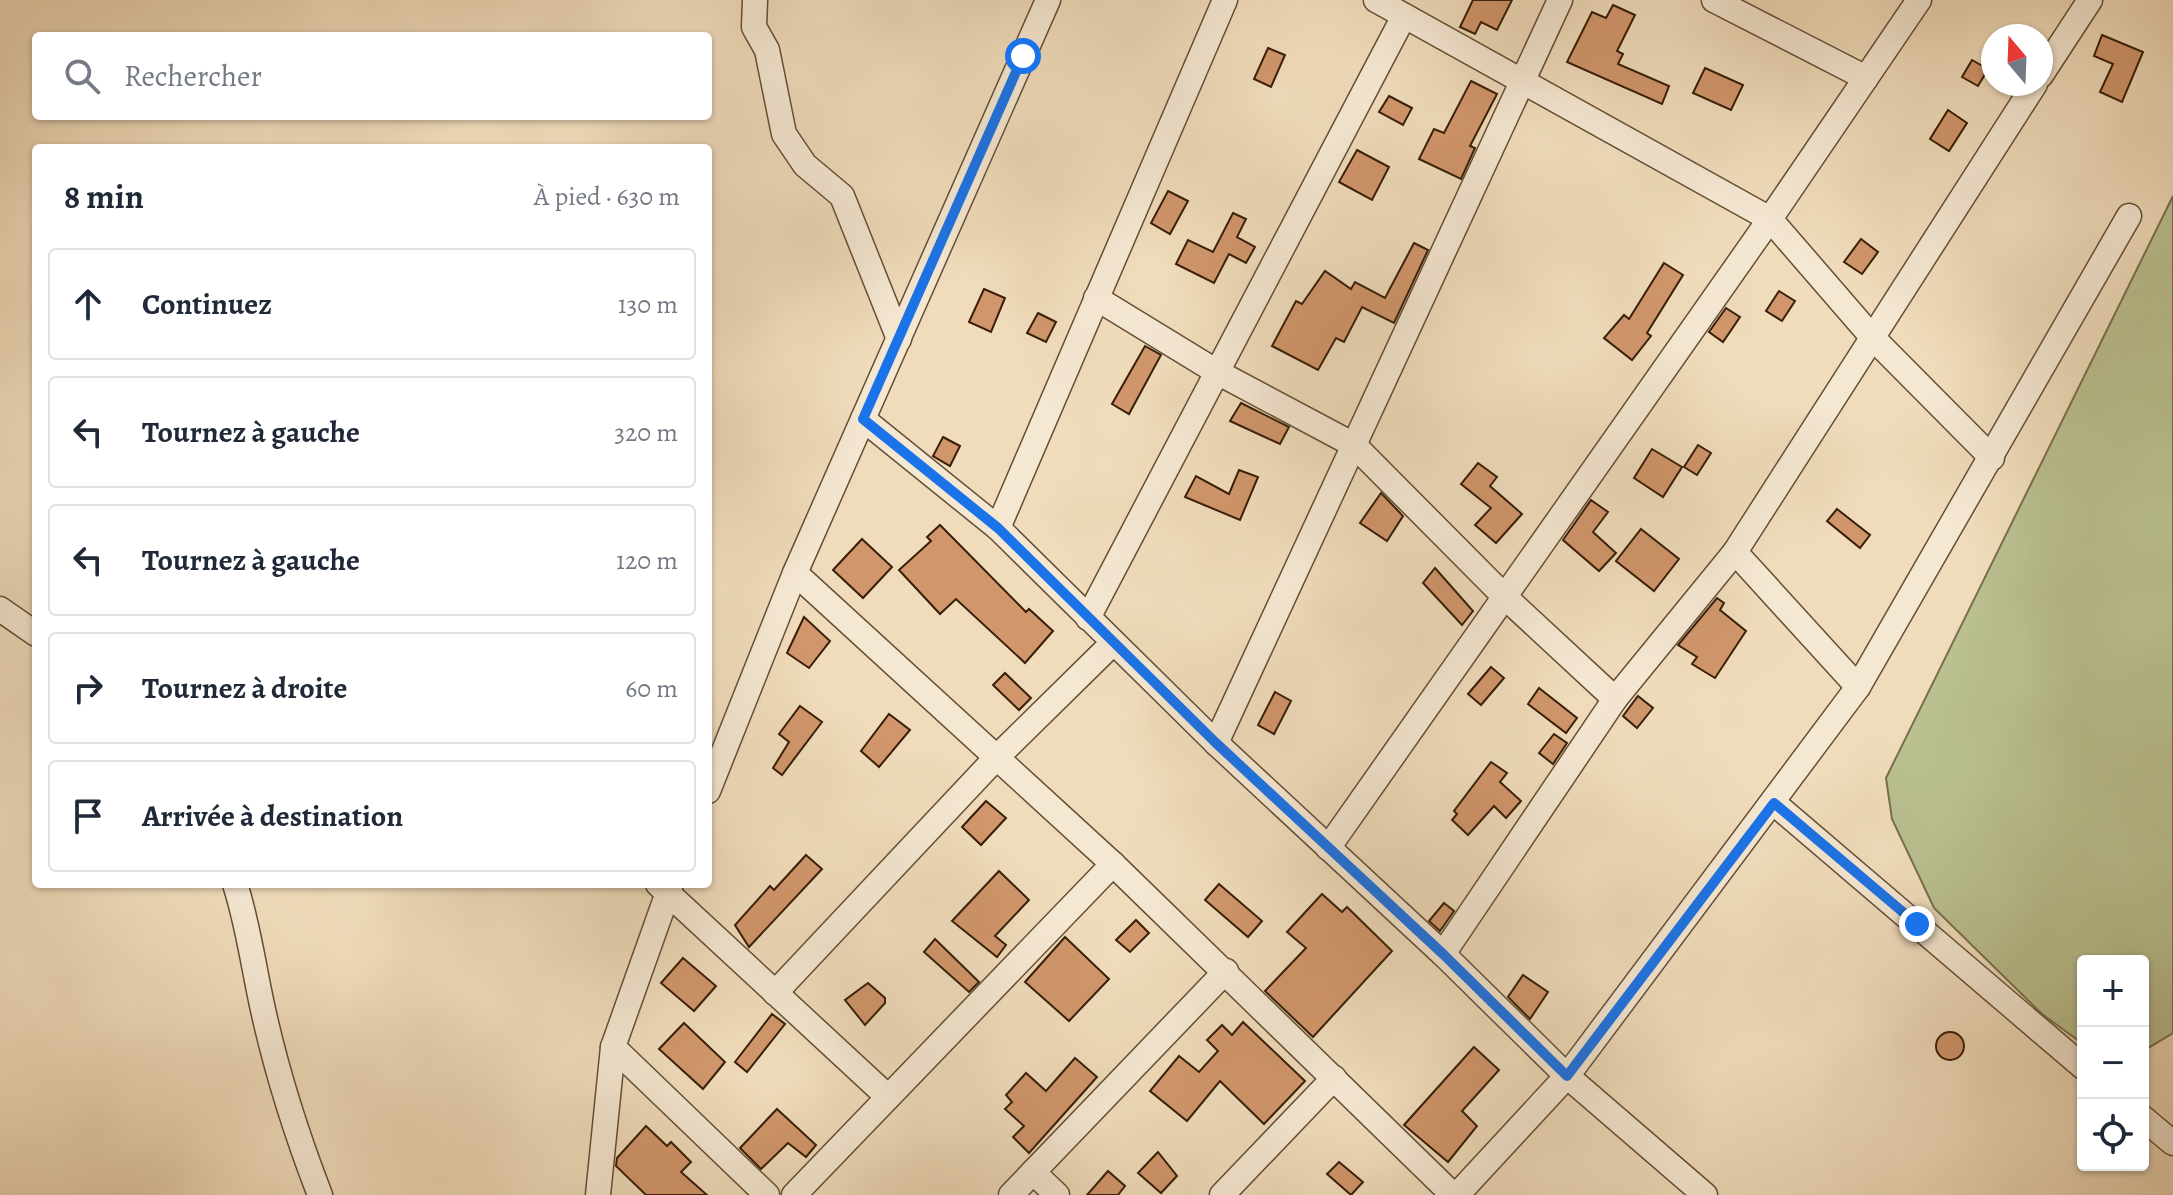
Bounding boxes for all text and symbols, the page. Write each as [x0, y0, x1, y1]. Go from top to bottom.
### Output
north arrow [1981, 24, 2053, 96]
search box [32, 32, 712, 120]
route start [1005, 38, 1041, 74]
icon: search [60, 54, 104, 98]
text: Rechercher [124, 56, 262, 96]
text: 8 min [64, 173, 144, 220]
text: À pied · 630 m [534, 179, 680, 214]
icon: ahead [66, 282, 110, 326]
text: Continuez [142, 284, 272, 324]
text: 130 m [618, 287, 678, 322]
icon: left [66, 410, 110, 454]
text: Tournez à gauche [142, 412, 360, 452]
text: 320 m [614, 415, 678, 450]
icon: left [66, 538, 110, 582]
text: Tournez à gauche [142, 540, 360, 580]
text: 120 m [616, 543, 678, 578]
icon: right [66, 666, 110, 710]
text: Tournez à droite [142, 668, 347, 708]
text: 60 m [625, 671, 678, 706]
icon: arrive [66, 794, 110, 838]
text: Arrivée à destination [142, 796, 403, 836]
route end [1899, 906, 1935, 942]
map controls [2077, 955, 2149, 1171]
button: + [2077, 955, 2149, 1027]
button: − [2077, 1027, 2149, 1099]
button: locate [2077, 1099, 2149, 1171]

